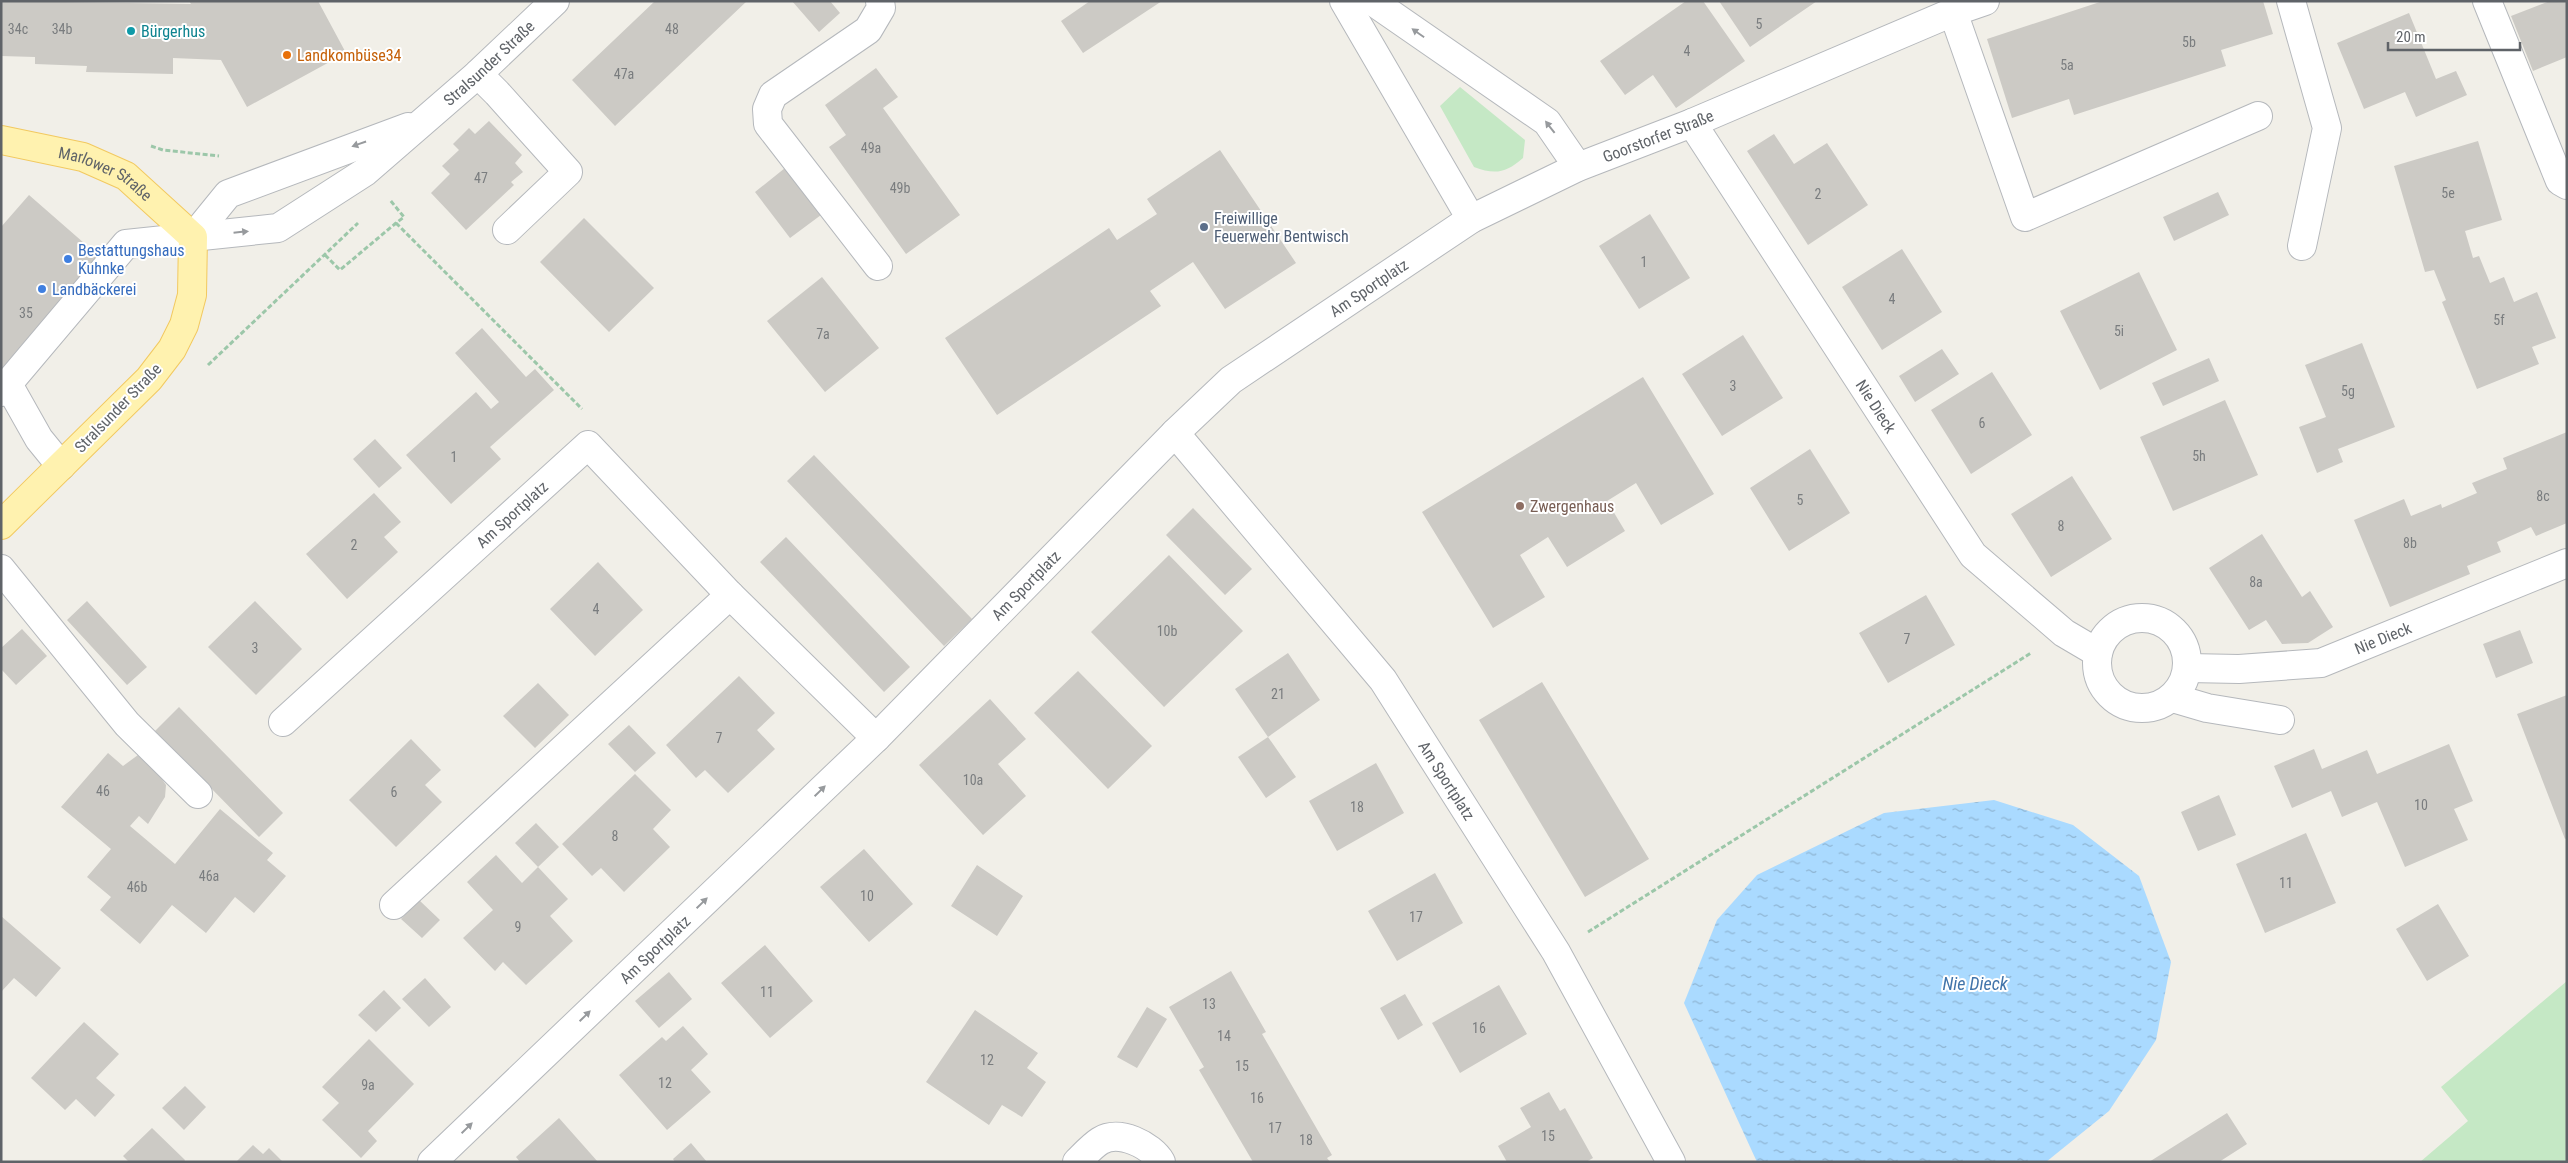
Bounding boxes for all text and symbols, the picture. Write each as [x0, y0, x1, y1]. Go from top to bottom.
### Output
street label: Stralsunder Straße [439, 16, 538, 109]
house number: 5 [1756, 16, 1763, 32]
scale bar [2388, 20, 2520, 52]
house number: 34c [8, 21, 28, 37]
house number: 34b [52, 21, 72, 37]
house number: 48 [665, 21, 679, 37]
place label: Bürgerhus [141, 22, 205, 41]
marker: Bürgerhus [125, 25, 137, 37]
one-way arrow [1411, 28, 1425, 38]
text: 20 m [2396, 28, 2426, 46]
house number: 5b [2182, 34, 2196, 50]
house number: 4 [1684, 43, 1691, 59]
place label: Landkombüse34 [297, 46, 402, 65]
marker: Landkombüse34 [281, 49, 293, 61]
house number: 5a [2060, 57, 2074, 73]
house number: 47a [614, 66, 634, 82]
street label: Goorstorfer Straße [1600, 106, 1716, 166]
one-way arrow [1545, 121, 1555, 134]
one-way arrow [351, 140, 366, 148]
house number: 49a [861, 140, 881, 156]
street label: Marlower Straße [57, 143, 156, 205]
house number: 47 [474, 170, 488, 186]
house number: 49b [890, 180, 910, 196]
house number: 5e [2441, 185, 2455, 201]
house number: 2 [1815, 186, 1822, 202]
place label: Freiwillige Feuerwehr Bentwisch [1214, 209, 1349, 246]
marker: Freiwillige Feuerwehr Bentwisch [1198, 221, 1210, 233]
one-way arrow [233, 228, 249, 236]
place label: Bestattungshaus Kuhnke [78, 241, 185, 278]
marker: Bestattungshaus Kuhnke [62, 253, 74, 265]
house number: 1 [1641, 254, 1647, 270]
street label: Am Sportplatz [1326, 255, 1411, 321]
place label: Landbäckerei [52, 280, 136, 299]
marker: Landbäckerei [36, 283, 48, 295]
house number: 4 [1889, 291, 1896, 307]
house number: 35 [19, 305, 33, 321]
house number: 5f [2493, 312, 2505, 328]
house number: 5i [2114, 323, 2124, 339]
house number: 7a [816, 326, 830, 342]
street label: Stralsunder Straße [71, 359, 165, 457]
street label: Nie Dieck [1852, 376, 1901, 437]
house number: 3 [1730, 378, 1736, 394]
house number: 5g [2341, 383, 2355, 399]
house number: 6 [1979, 415, 1986, 431]
house number: 5h [2192, 448, 2206, 464]
house number: 1 [451, 449, 457, 465]
street label: Am Sportplatz [472, 477, 552, 552]
house number: 8c [2536, 488, 2550, 504]
house number: 5 [1797, 492, 1804, 508]
place label: Zwergenhaus [1530, 497, 1614, 516]
marker: Zwergenhaus [1514, 500, 1526, 512]
house number: 8 [2058, 518, 2065, 534]
house number: 8b [2403, 535, 2417, 551]
house number: 2 [351, 537, 358, 553]
street label: Am Sportplatz [988, 546, 1064, 624]
house number: 8a [2249, 574, 2263, 590]
house number: 4 [593, 601, 600, 617]
street label: Nie Dieck [2352, 618, 2415, 658]
house number: 10b [1157, 623, 1177, 639]
house number: 7 [1904, 631, 1911, 647]
house number: 3 [252, 640, 258, 656]
house number: 21 [1271, 686, 1285, 702]
house number: 7 [716, 730, 723, 746]
street label: Am Sportplatz [1415, 737, 1479, 824]
house number: 10a [963, 772, 983, 788]
house number: 46 [96, 783, 110, 799]
house number: 6 [391, 784, 398, 800]
one-way arrow [814, 785, 826, 797]
house number: 10 [2414, 797, 2428, 813]
house number: 18 [1350, 799, 1364, 815]
house number: 8 [612, 828, 619, 844]
house number: 46a [199, 868, 219, 884]
house number: 11 [2279, 875, 2293, 891]
house number: 46b [127, 879, 147, 895]
house number: 10 [860, 888, 874, 904]
one-way arrow [696, 898, 708, 910]
house number: 17 [1409, 909, 1423, 925]
street label: Am Sportplatz [616, 911, 694, 987]
house number: 9 [515, 919, 521, 935]
water label: Nie Dieck [1942, 973, 2009, 994]
house number: 11 [760, 984, 774, 1000]
house number: 13 [1202, 996, 1216, 1012]
one-way arrow [579, 1010, 591, 1022]
house number: 16 [1472, 1020, 1486, 1036]
house number: 14 [1217, 1028, 1231, 1044]
house number: 12 [980, 1052, 994, 1068]
house number: 15 [1235, 1058, 1249, 1074]
house number: 12 [658, 1075, 672, 1091]
house number: 9a [361, 1077, 375, 1093]
house number: 16 [1250, 1090, 1264, 1106]
house number: 17 [1268, 1120, 1282, 1136]
one-way arrow [461, 1122, 473, 1134]
house number: 15 [1541, 1128, 1555, 1144]
house number: 18 [1299, 1132, 1313, 1148]

